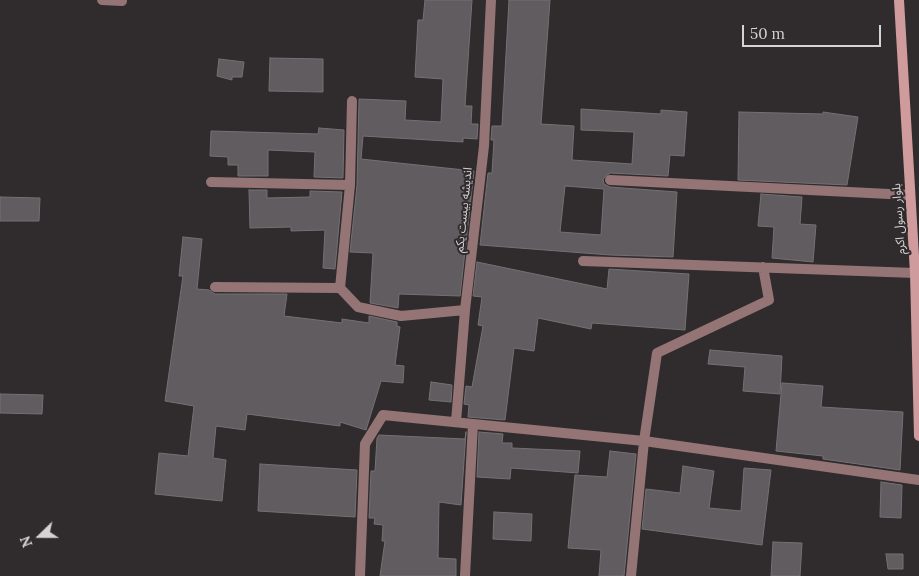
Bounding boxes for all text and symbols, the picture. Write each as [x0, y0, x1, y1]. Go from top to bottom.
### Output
scale bar [744, 15, 883, 47]
text: 50 m [750, 24, 785, 43]
street label: اندیشه بیست یکم [452, 167, 476, 253]
street label: بلوار رسول اکرم [889, 183, 909, 255]
north arrow [15, 511, 65, 561]
text: N [16, 533, 36, 550]

